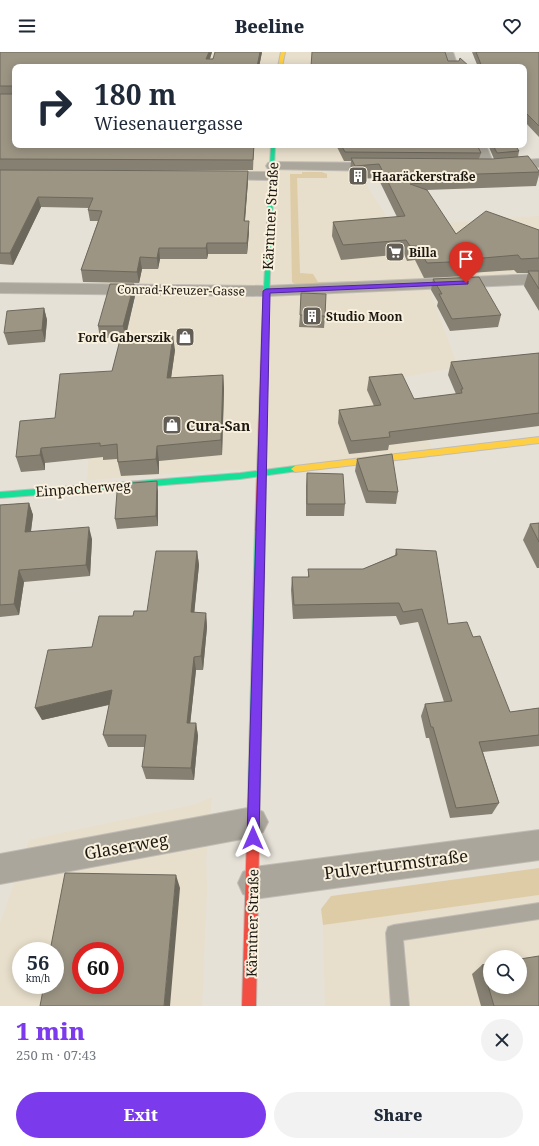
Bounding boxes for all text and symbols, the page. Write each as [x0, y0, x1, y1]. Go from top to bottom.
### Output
text: Beeline [235, 14, 304, 38]
icon: menu [16, 15, 38, 37]
icon: heart [501, 15, 523, 37]
text: 180 m [94, 75, 176, 113]
icon: right [28, 80, 80, 132]
text: Wiesenauergasse [94, 111, 243, 135]
street label: Kärntner Straße [258, 161, 282, 271]
building icon: Haaräckerstraße [347, 165, 369, 187]
place label: Haaräckerstraße [372, 168, 476, 185]
supermarket icon: Billa [384, 241, 406, 263]
pin [449, 242, 483, 283]
place label: Billa [409, 244, 437, 261]
icon: arrive [455, 248, 477, 270]
street label: Conrad-Kreuzer-Gasse [117, 280, 245, 300]
building icon: Studio Moon [301, 305, 323, 327]
place label: Studio Moon [326, 308, 402, 325]
shop icon: Ford Gaberszik [174, 326, 196, 348]
place label: Ford Gaberszik [78, 329, 171, 346]
shop icon: Cura-San [161, 414, 183, 436]
place label: Cura-San [186, 416, 250, 435]
street label: Einpacherweg [35, 475, 132, 501]
position arrow [232, 817, 274, 859]
street label: Glaserweg [82, 827, 170, 865]
street label: Pulverturmstraße [323, 844, 469, 884]
street label: Kärntner Straße [242, 869, 262, 977]
speed limit sign: 60 [72, 942, 124, 994]
text: 56 [27, 949, 49, 976]
map controls [483, 950, 527, 994]
button: search [483, 950, 527, 994]
text: km/h [26, 971, 50, 985]
text: 1 min [16, 1014, 85, 1047]
button: close [481, 1019, 523, 1061]
text: 250 m · 07:43 [16, 1046, 96, 1064]
button: Exit [16, 1092, 266, 1138]
button: Share [274, 1092, 523, 1138]

